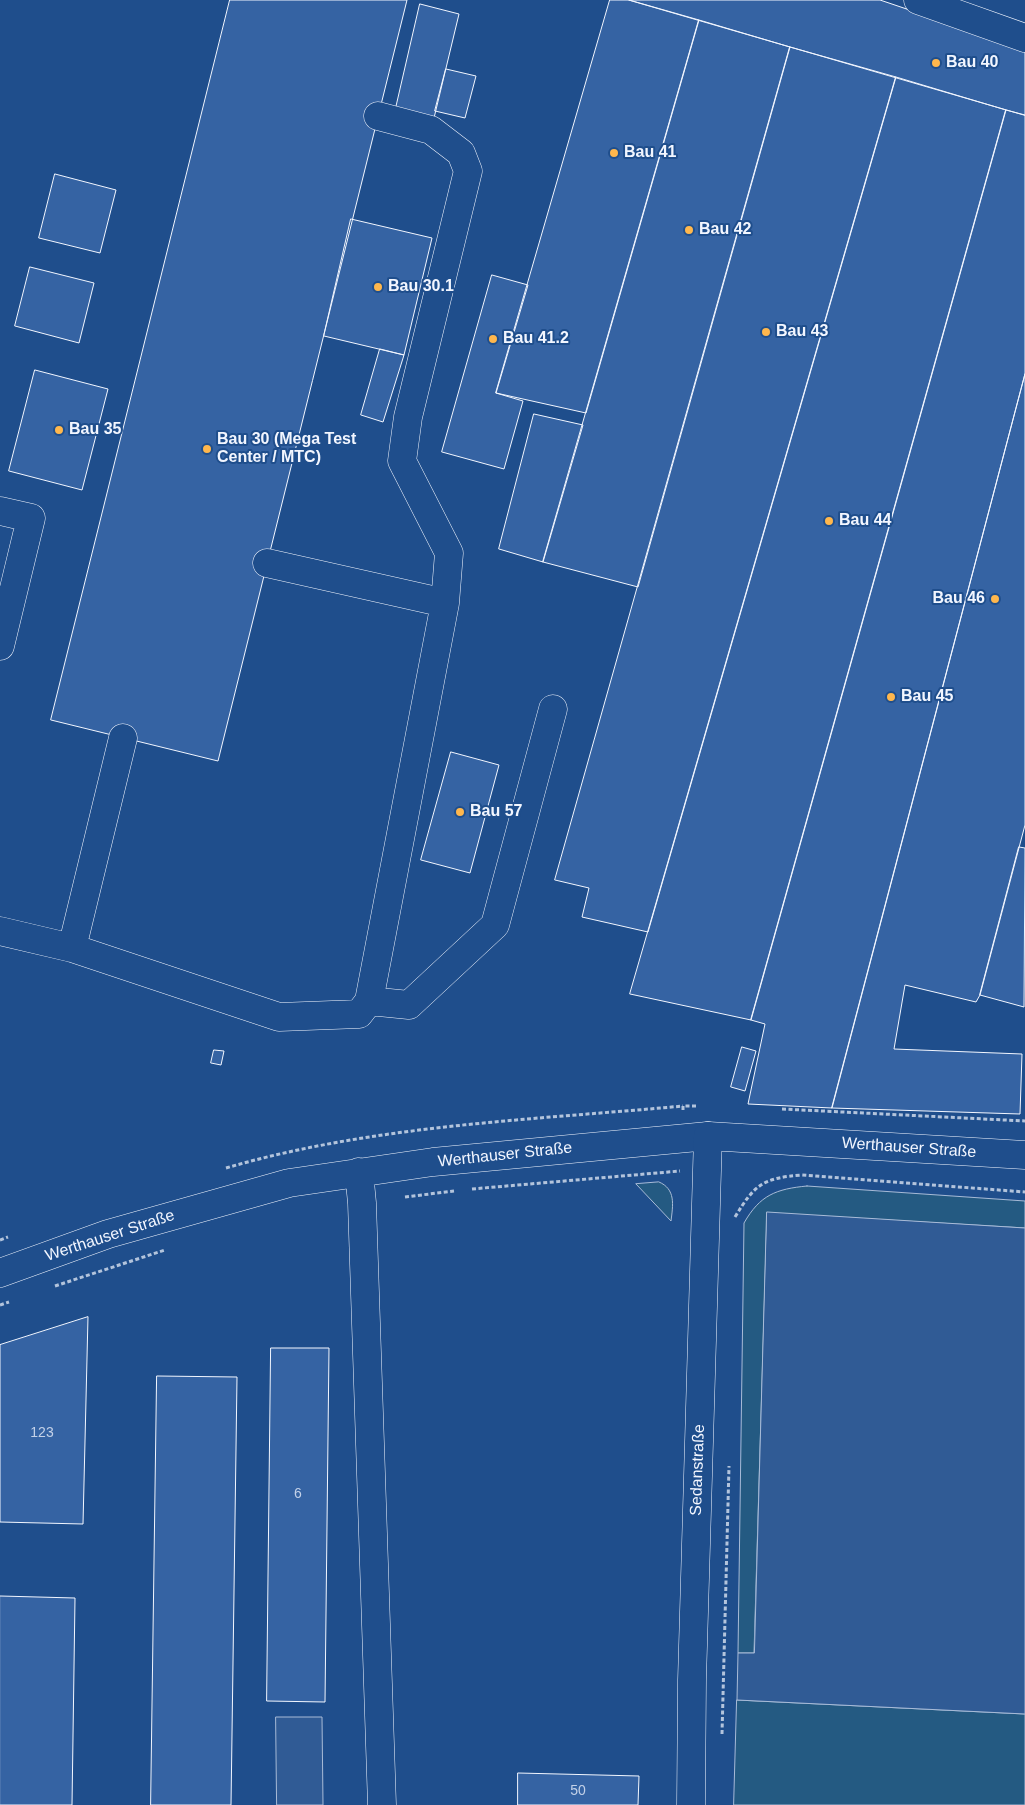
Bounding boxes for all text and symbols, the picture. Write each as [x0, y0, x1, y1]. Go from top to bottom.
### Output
place label: Bau 40 [946, 53, 998, 73]
marker: Bau 40 [930, 57, 942, 69]
place label: Bau 41 [624, 143, 676, 163]
marker: Bau 41 [608, 147, 620, 159]
place label: Bau 42 [699, 220, 751, 240]
marker: Bau 42 [683, 224, 695, 236]
place label: Bau 30.1 [388, 277, 454, 297]
marker: Bau 30.1 [372, 281, 384, 293]
place label: Bau 43 [776, 322, 828, 342]
marker: Bau 43 [760, 326, 772, 338]
place label: Bau 41.2 [503, 329, 569, 349]
marker: Bau 41.2 [487, 333, 499, 345]
place label: Bau 35 [69, 420, 121, 440]
marker: Bau 35 [53, 424, 65, 436]
place label: Bau 30 (Mega Test Center / MTC) [217, 430, 356, 468]
marker: Bau 30 (Mega Test Center / MTC) [201, 443, 213, 455]
place label: Bau 44 [839, 511, 891, 531]
marker: Bau 44 [823, 515, 835, 527]
place label: Bau 46 [933, 589, 985, 609]
marker: Bau 46 [989, 593, 1001, 605]
place label: Bau 45 [901, 687, 953, 707]
marker: Bau 45 [885, 691, 897, 703]
place label: Bau 57 [470, 802, 522, 822]
marker: Bau 57 [454, 806, 466, 818]
street label: Werthauser Straße [841, 1134, 977, 1162]
street label: Werthauser Straße [437, 1138, 573, 1172]
street label: Werthauser Straße [43, 1206, 177, 1266]
street label: Sedanstraße [687, 1424, 709, 1516]
house number: 123 [30, 1425, 54, 1441]
house number: 6 [294, 1486, 302, 1502]
house number: 50 [570, 1783, 586, 1799]

